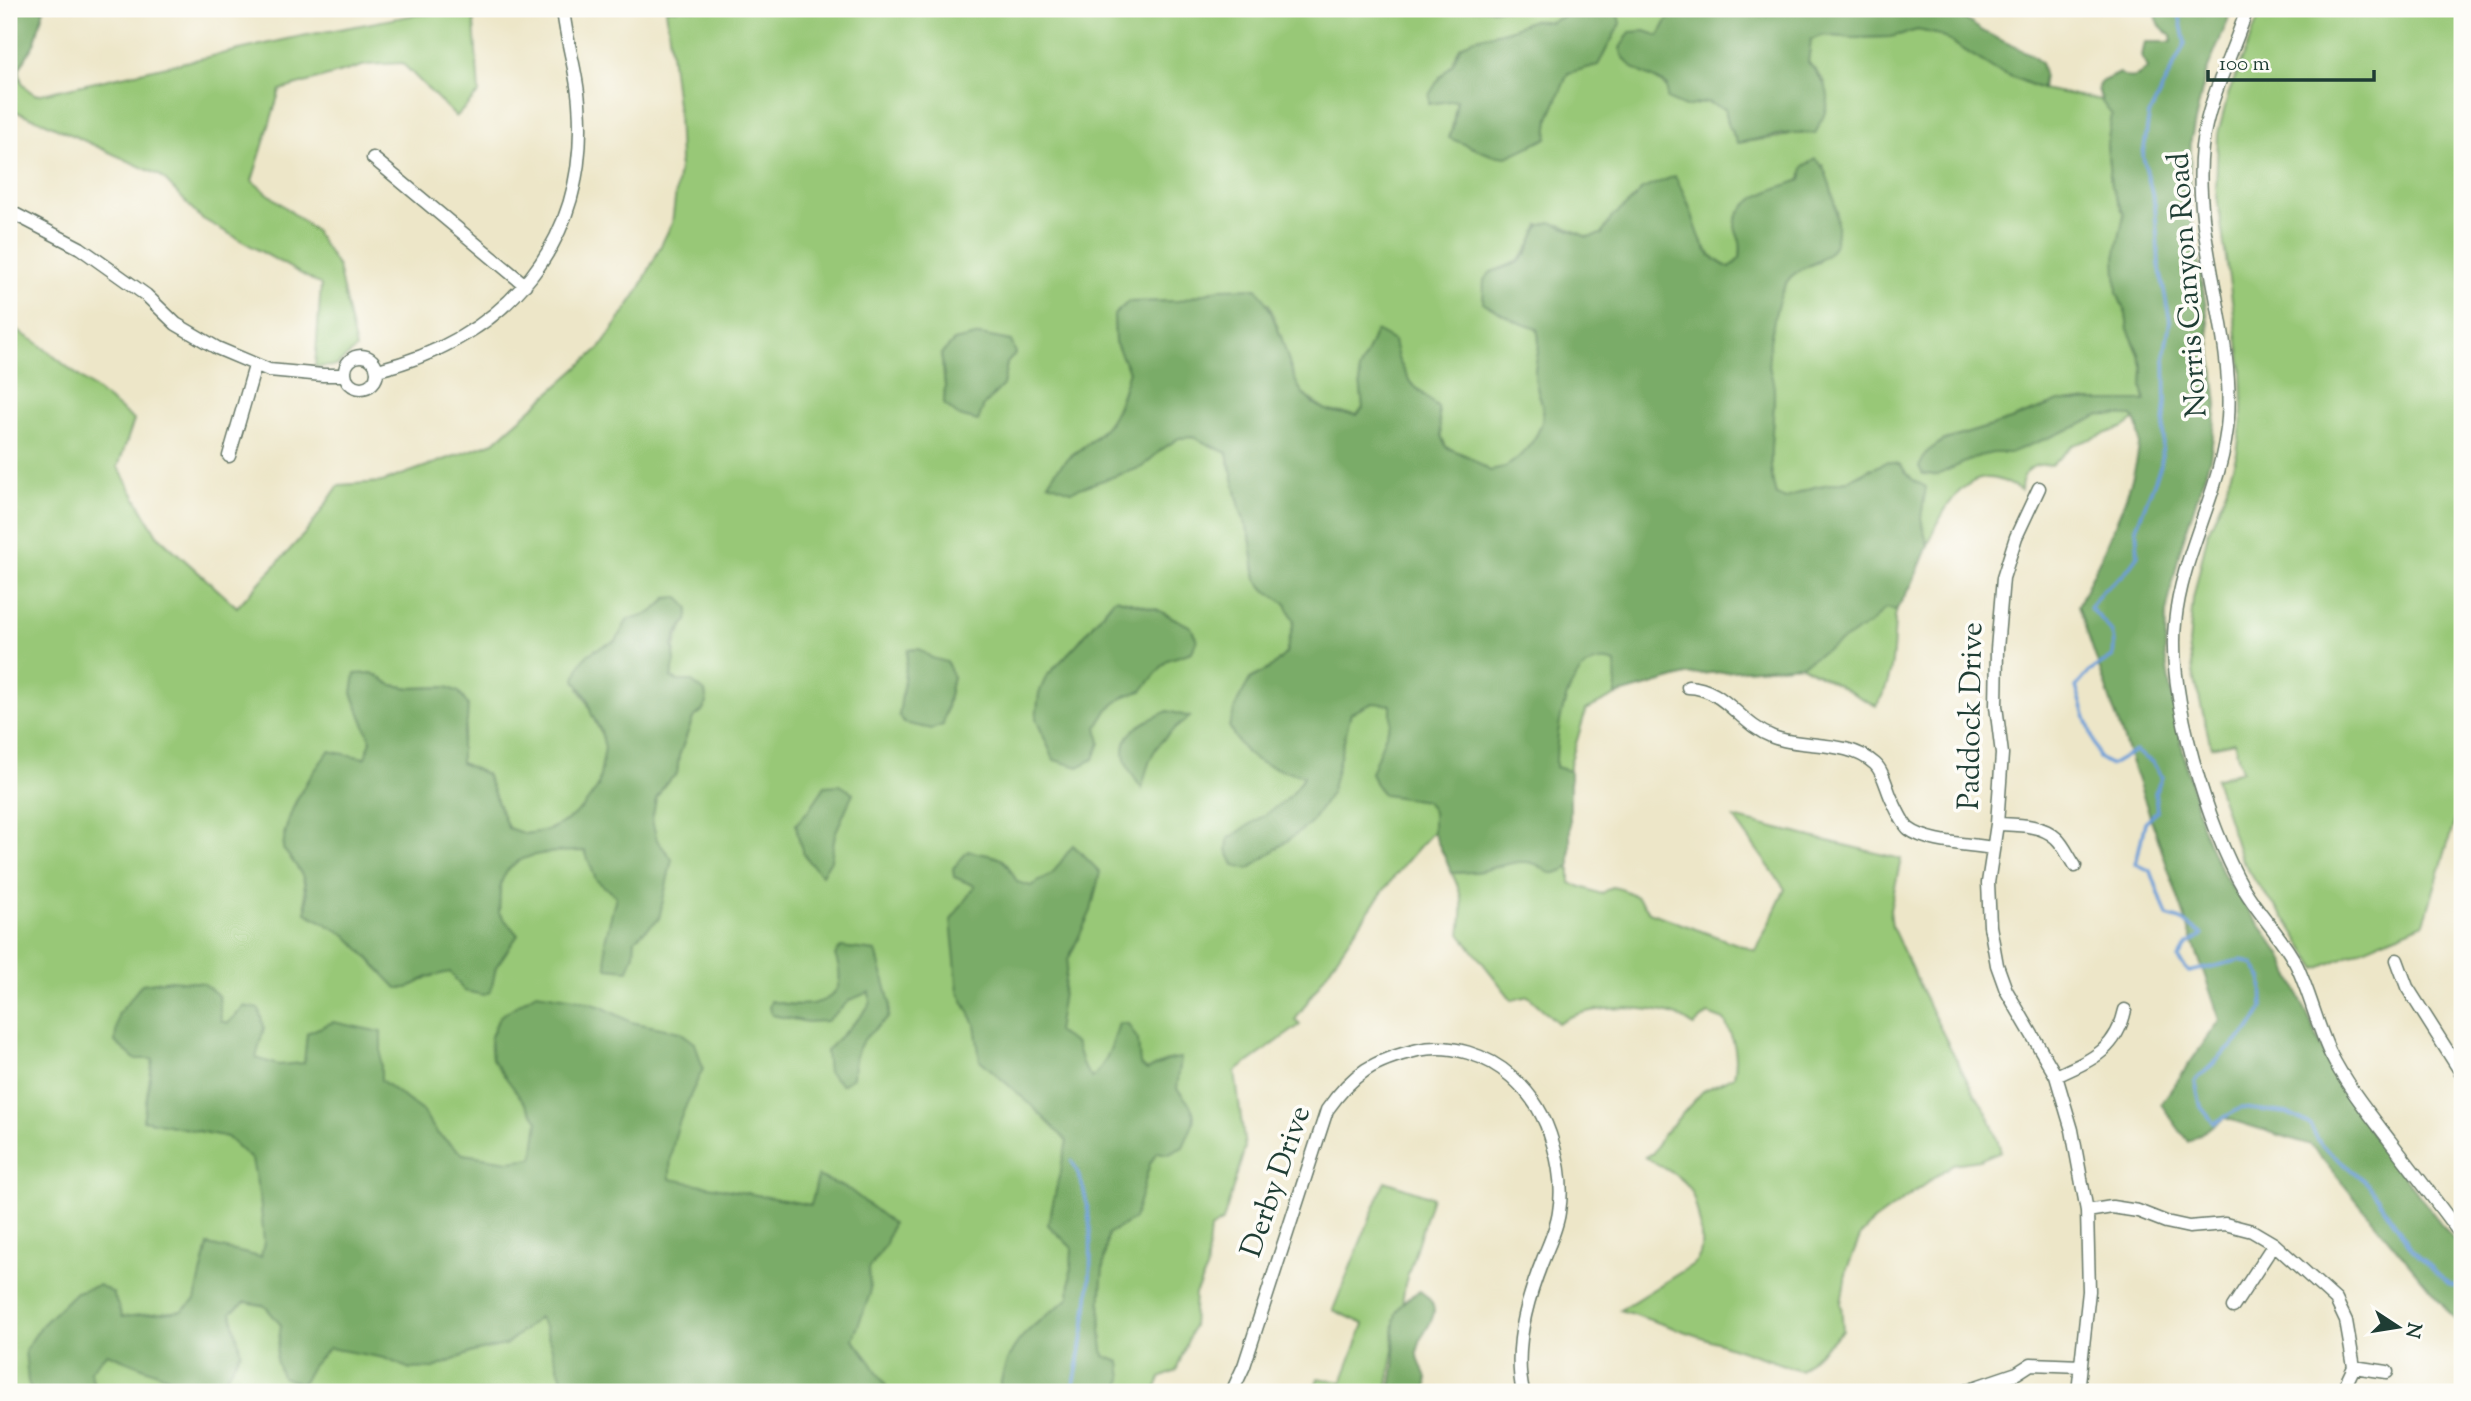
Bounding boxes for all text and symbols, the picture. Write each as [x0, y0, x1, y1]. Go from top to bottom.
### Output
scale bar [2208, 38, 2375, 82]
text: 100 m [2219, 50, 2270, 80]
street label: Norris Canyon Road [2158, 151, 2220, 419]
street label: Paddock Drive [1949, 622, 1995, 810]
street label: Derby Drive [1231, 1100, 1323, 1264]
north arrow [2362, 1292, 2432, 1362]
text: N [2397, 1320, 2427, 1340]

